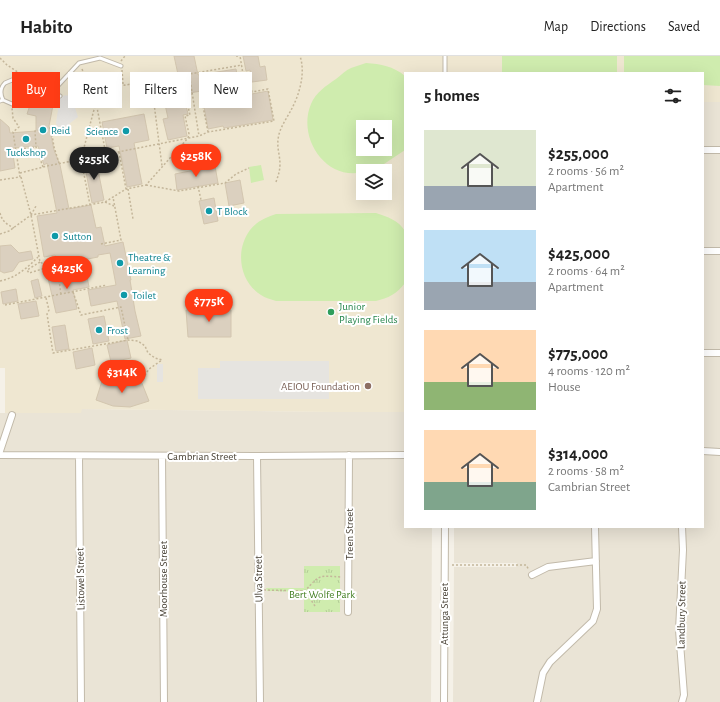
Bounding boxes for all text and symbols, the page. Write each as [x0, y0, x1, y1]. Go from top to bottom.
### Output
text: Habito [20, 18, 73, 37]
text: Map [544, 20, 568, 34]
text: Directions [590, 20, 646, 34]
text: Saved [668, 20, 700, 34]
chip: Buy [12, 72, 60, 108]
chip: Rent [68, 72, 122, 108]
chip: Filters [130, 72, 191, 108]
chip: New [199, 72, 252, 108]
icon: filters [662, 85, 684, 107]
text: 5 homes [424, 87, 480, 104]
map controls [356, 120, 392, 200]
button: locate [356, 120, 392, 156]
marker: Reid [38, 125, 48, 135]
place label: Reid [51, 125, 70, 136]
place label: Science [86, 126, 118, 137]
marker: Science [121, 126, 131, 136]
marker: Tuckshop [21, 134, 31, 144]
pin: $258K [168, 144, 224, 178]
text: $255,000 [548, 145, 609, 162]
icon: home [456, 146, 504, 194]
place label: Tuckshop [6, 147, 47, 158]
pin: $255K [66, 147, 122, 181]
text: $258K [180, 150, 212, 163]
text: $255K [79, 153, 109, 166]
button: layers [356, 164, 392, 200]
text: 2 rooms · 56 m² [548, 165, 624, 178]
text: Apartment [548, 181, 603, 194]
marker: T Block [204, 206, 214, 216]
place label: T Block [217, 206, 247, 217]
marker: Sutton [50, 231, 60, 241]
place label: Sutton [63, 231, 92, 242]
text: $425,000 [548, 245, 610, 262]
icon: home [456, 246, 504, 294]
place label: Theatre & Learning [128, 252, 171, 276]
pin: $425K [39, 256, 95, 290]
marker: Theatre & Learning [115, 258, 125, 268]
text: $425K [51, 262, 83, 275]
text: 2 rooms · 64 m² [548, 265, 625, 278]
text: Apartment [548, 281, 603, 294]
pin: $775K [181, 289, 237, 323]
marker: Toilet [119, 290, 129, 300]
place label: Toilet [132, 290, 157, 301]
text: $775K [194, 295, 224, 308]
place label: Junior Playing Fields [339, 301, 398, 325]
marker: Junior Playing Fields [326, 307, 336, 317]
marker: Frost [94, 325, 104, 335]
place label: Frost [107, 325, 128, 336]
text: $775,000 [548, 345, 608, 362]
icon: home [456, 346, 504, 394]
pin: $314K [94, 360, 150, 394]
text: 4 rooms · 120 m² [548, 365, 630, 378]
text: $314K [107, 366, 137, 379]
place label: AEIOU Foundation [281, 381, 360, 392]
marker: AEIOU Foundation [363, 381, 373, 391]
text: House [548, 381, 580, 394]
text: $314,000 [548, 445, 608, 462]
icon: home [456, 446, 504, 494]
street label: Cambrian Street [167, 451, 237, 462]
text: 2 rooms · 58 m² [548, 465, 624, 478]
text: Cambrian Street [548, 481, 630, 494]
street label: Treen Street [344, 508, 355, 560]
street label: Moorhouse Street [158, 540, 169, 617]
street label: Listowel Street [74, 547, 87, 610]
street label: Ulva Street [253, 555, 264, 603]
street label: Landbury Street [675, 580, 688, 649]
street label: Attunga Street [439, 582, 450, 645]
park label: Bert Wolfe Park [289, 589, 355, 600]

